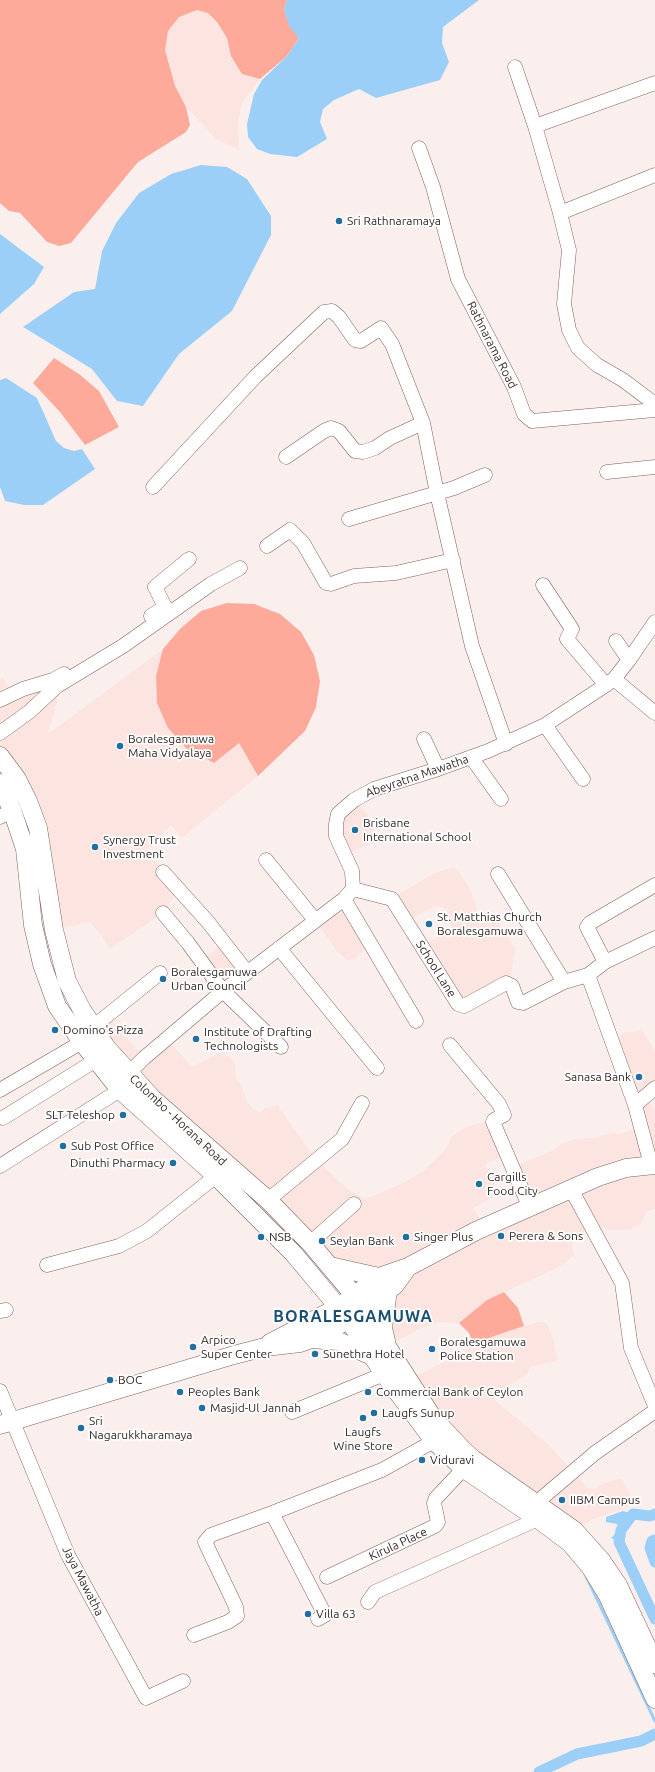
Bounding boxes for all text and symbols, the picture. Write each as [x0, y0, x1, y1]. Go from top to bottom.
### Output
place label: Sri Rathnaramaya [347, 214, 441, 228]
marker: Sri Rathnaramaya [334, 216, 344, 226]
street label: Rathnarama Road [464, 299, 520, 391]
place label: Boralesgamuwa Maha Vidyalaya [128, 732, 214, 760]
marker: Boralesgamuwa Maha Vidyalaya [115, 741, 125, 751]
street label: Abeyratna Mawatha [364, 752, 470, 800]
place label: Brisbane International School [363, 816, 471, 844]
marker: Brisbane International School [350, 825, 360, 835]
place label: Synergy Trust Investment [103, 833, 176, 861]
marker: Synergy Trust Investment [90, 842, 100, 852]
place label: St. Matthias Church Boralesgamuwa [437, 910, 542, 938]
marker: St. Matthias Church Boralesgamuwa [424, 919, 434, 929]
street label: School Lane [413, 938, 459, 1000]
place label: Boralesgamuwa Urban Council [171, 965, 257, 993]
marker: Boralesgamuwa Urban Council [158, 974, 168, 984]
place label: Domino's Pizza [63, 1023, 144, 1037]
marker: Domino's Pizza [50, 1025, 60, 1035]
place label: Institute of Drafting Technologists [204, 1025, 312, 1053]
marker: Institute of Drafting Technologists [191, 1034, 201, 1044]
place label: Sanasa Bank [565, 1070, 631, 1084]
street label: Colombo - Horana Road [127, 1071, 229, 1169]
marker: Sanasa Bank [634, 1072, 644, 1082]
place label: SLT Teleshop [46, 1108, 115, 1122]
marker: SLT Teleshop [118, 1110, 128, 1120]
place label: Sub Post Office [71, 1139, 154, 1153]
marker: Sub Post Office [58, 1141, 68, 1151]
place label: Dinuthi Pharmacy [70, 1156, 165, 1170]
marker: Dinuthi Pharmacy [168, 1158, 178, 1168]
place label: Cargills Food City [487, 1170, 538, 1198]
marker: Cargills Food City [474, 1179, 484, 1189]
place label: Perera & Sons [509, 1229, 583, 1243]
place label: NSB [269, 1230, 291, 1244]
place label: Singer Plus [414, 1230, 473, 1244]
marker: Perera & Sons [496, 1231, 506, 1241]
marker: NSB [256, 1232, 266, 1242]
marker: Singer Plus [401, 1232, 411, 1242]
place label: Seylan Bank [330, 1234, 394, 1248]
marker: Seylan Bank [317, 1236, 327, 1246]
district label: BORALESGAMUWA [273, 1307, 433, 1327]
place label: Arpico Super Center [201, 1333, 272, 1361]
place label: Boralesgamuwa Police Station [440, 1335, 526, 1363]
marker: Arpico Super Center [188, 1342, 198, 1352]
marker: Boralesgamuwa Police Station [427, 1344, 437, 1354]
place label: Sunethra Hotel [323, 1347, 404, 1361]
marker: Sunethra Hotel [310, 1349, 320, 1359]
place label: BOC [118, 1373, 142, 1387]
marker: BOC [105, 1375, 115, 1385]
place label: Peoples Bank [188, 1385, 260, 1399]
place label: Commercial Bank of Ceylon [376, 1385, 523, 1399]
marker: Peoples Bank [175, 1387, 185, 1397]
marker: Commercial Bank of Ceylon [363, 1387, 373, 1397]
place label: Masjid-Ul Jannah [210, 1401, 301, 1415]
marker: Masjid-Ul Jannah [197, 1403, 207, 1413]
place label: Laugfs Sunup [382, 1406, 454, 1420]
marker: Laugfs Sunup [369, 1408, 379, 1418]
marker: Laugfs Wine Store [358, 1413, 368, 1423]
place label: Sri Nagarukkharamaya [89, 1414, 192, 1442]
marker: Sri Nagarukkharamaya [76, 1423, 86, 1433]
place label: Laugfs Wine Store [333, 1425, 393, 1453]
place label: Viduravi [430, 1453, 474, 1467]
marker: Viduravi [417, 1455, 427, 1465]
place label: IIBM Campus [570, 1493, 640, 1507]
marker: IIBM Campus [557, 1495, 567, 1505]
street label: Kirula Place [367, 1524, 429, 1564]
street label: Jaya Mawatha [59, 1544, 107, 1618]
place label: Villa 63 [316, 1607, 356, 1621]
marker: Villa 63 [303, 1609, 313, 1619]

